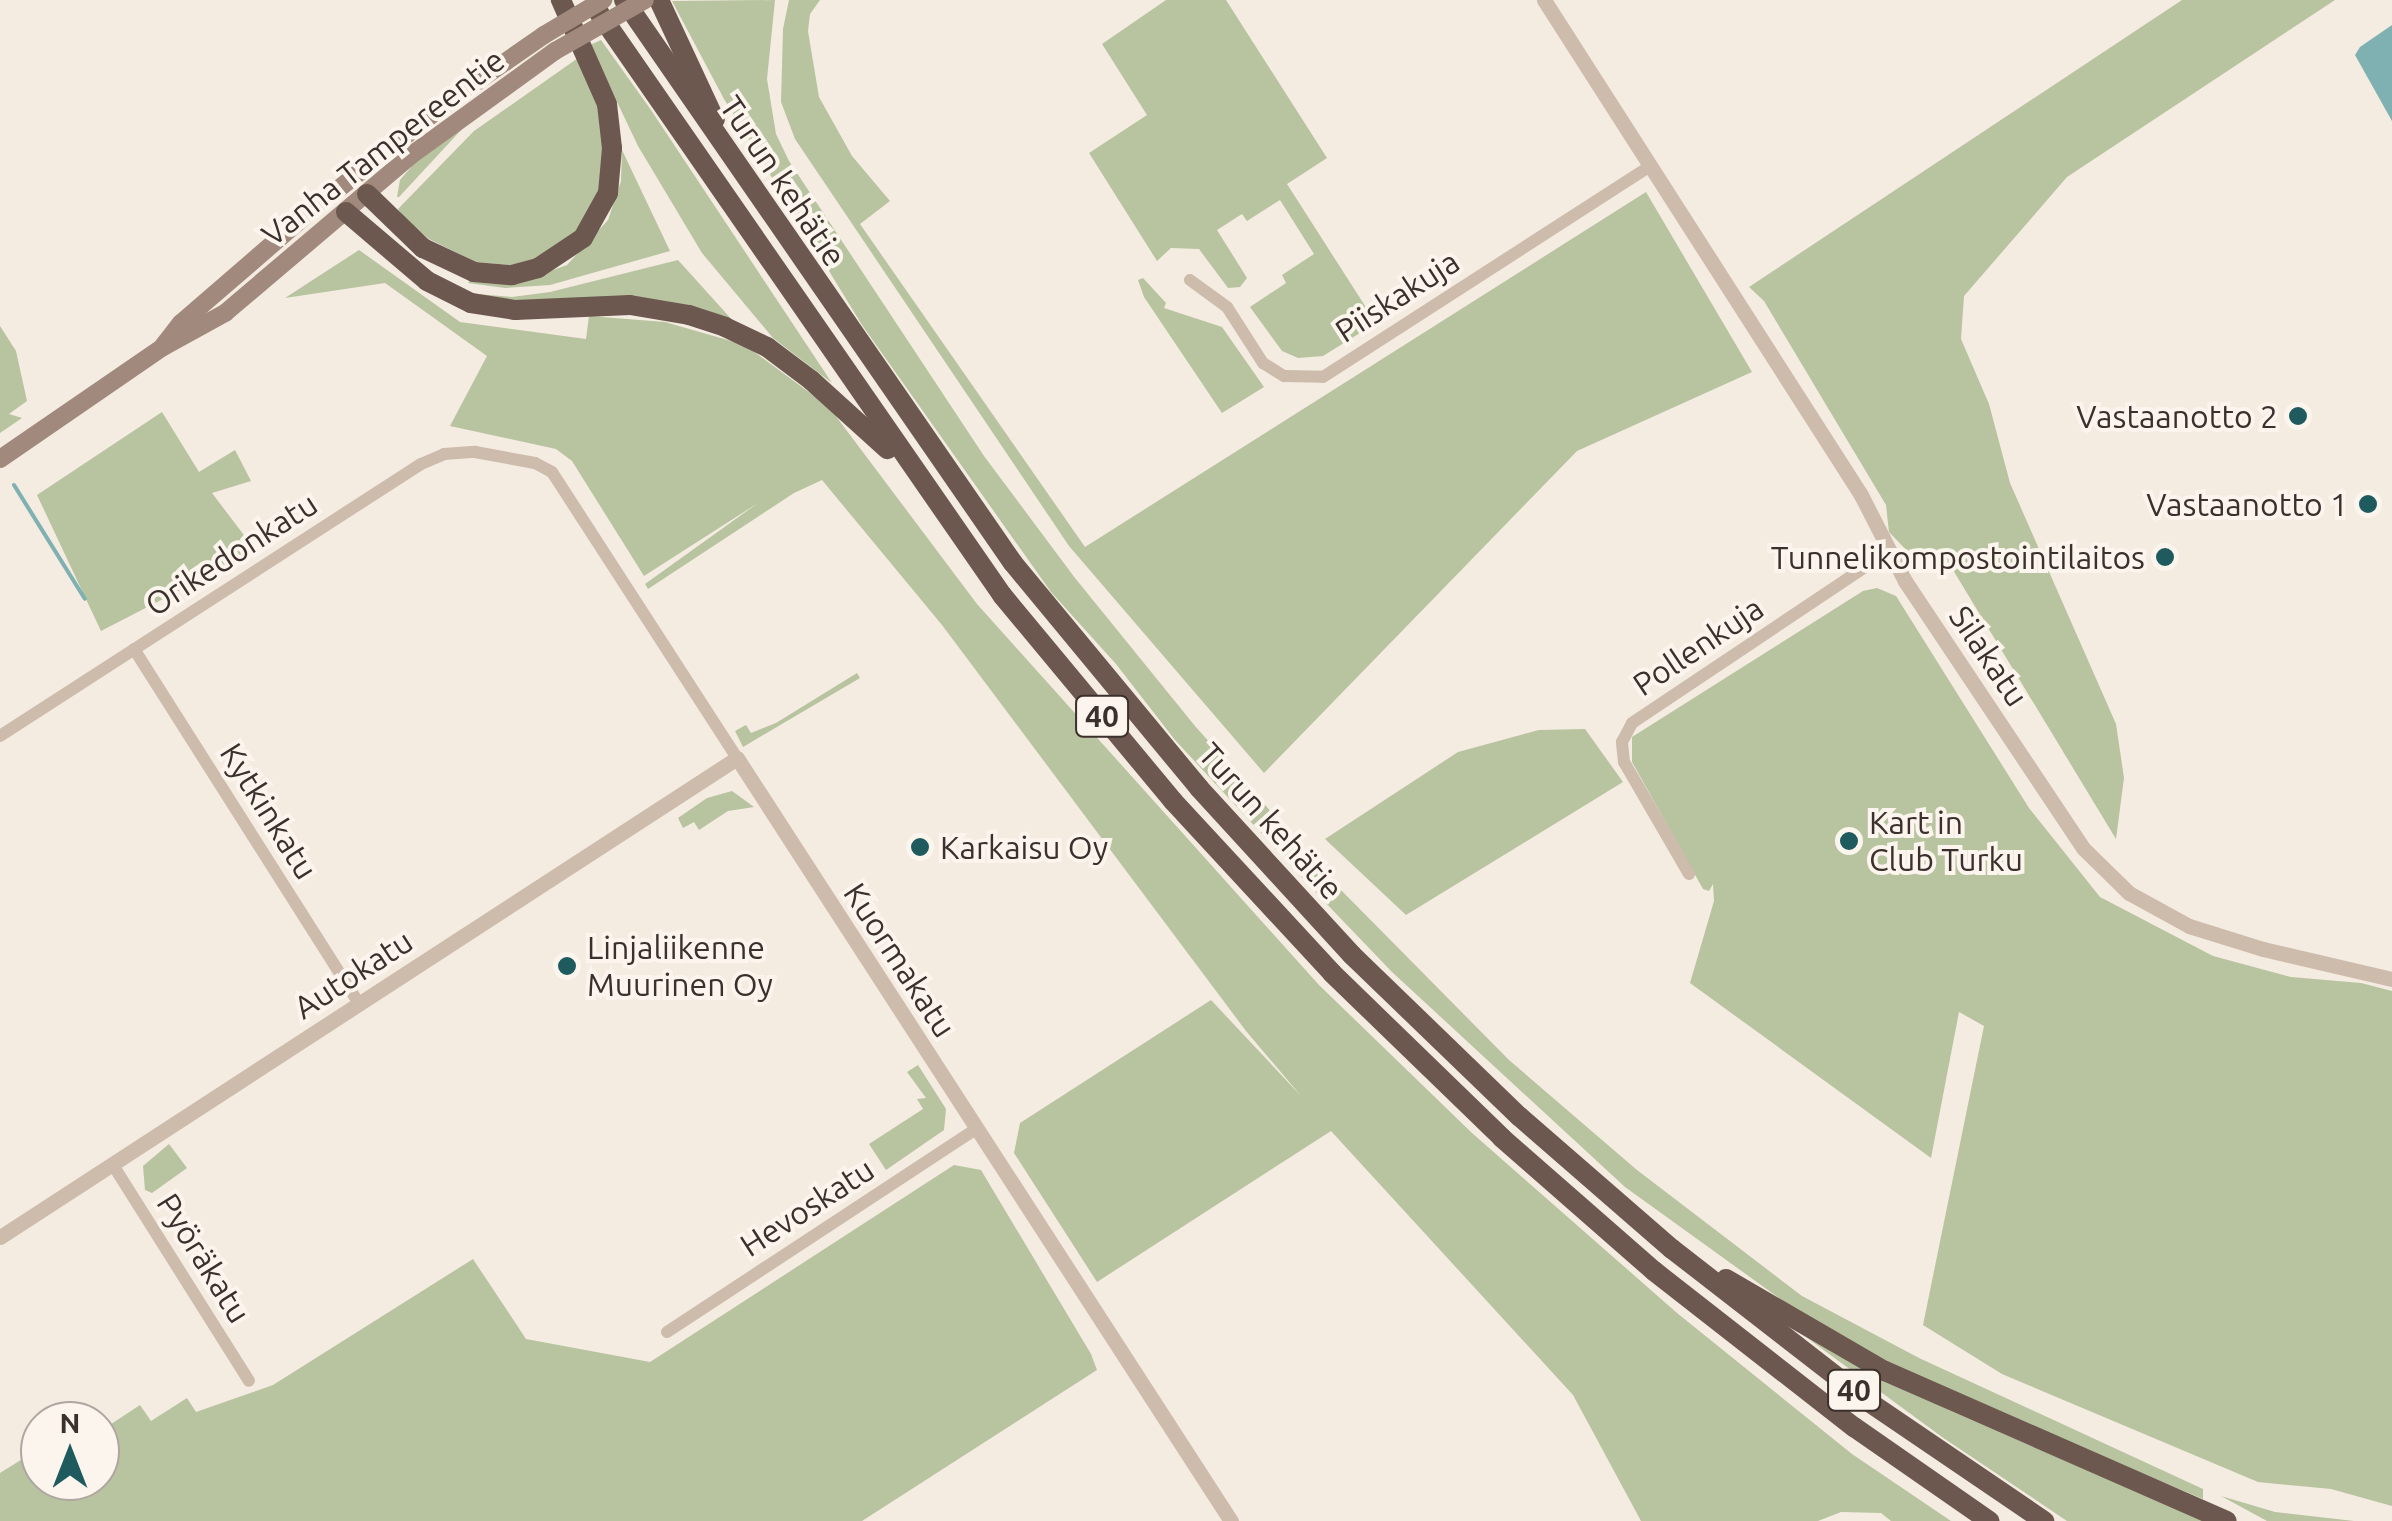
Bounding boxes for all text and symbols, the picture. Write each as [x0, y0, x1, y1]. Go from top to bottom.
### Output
street label: Vanha Tampereentie [254, 40, 512, 254]
street label: Turun kehätie [712, 89, 854, 273]
street label: Piiskakuja [1328, 242, 1466, 350]
place label: Vastaanotto 2 [2076, 397, 2278, 435]
marker: Vastaanotto 2 [2287, 405, 2309, 427]
street label: Orikedonkatu [138, 484, 324, 624]
place label: Vastaanotto 1 [2146, 485, 2348, 523]
marker: Vastaanotto 1 [2357, 493, 2379, 515]
place label: Tunnelikompostointilaitos [1771, 538, 2145, 576]
marker: Tunnelikompostointilaitos [2154, 546, 2176, 568]
street label: Pollenkuja [1626, 588, 1770, 704]
street label: Silakatu [1942, 598, 2036, 714]
road number: 40 [1074, 691, 1130, 741]
street label: Turun kehätie [1191, 735, 1351, 907]
street label: Kytkinkatu [212, 736, 326, 886]
place label: Kart in Club Turku [1869, 804, 2023, 879]
place label: Karkaisu Oy [940, 828, 1108, 866]
marker: Kart in Club Turku [1838, 830, 1860, 852]
marker: Karkaisu Oy [909, 836, 931, 858]
street label: Kuormakatu [836, 876, 964, 1044]
street label: Autokatu [286, 921, 420, 1027]
place label: Linjaliikenne Muurinen Oy [587, 929, 773, 1004]
marker: Linjaliikenne Muurinen Oy [556, 955, 578, 977]
street label: Hevoskatu [733, 1150, 881, 1264]
street label: Pyöräkatu [149, 1186, 259, 1330]
road number: 40 [1826, 1365, 1882, 1415]
north arrow [20, 1401, 120, 1501]
text: N [60, 1407, 80, 1438]

